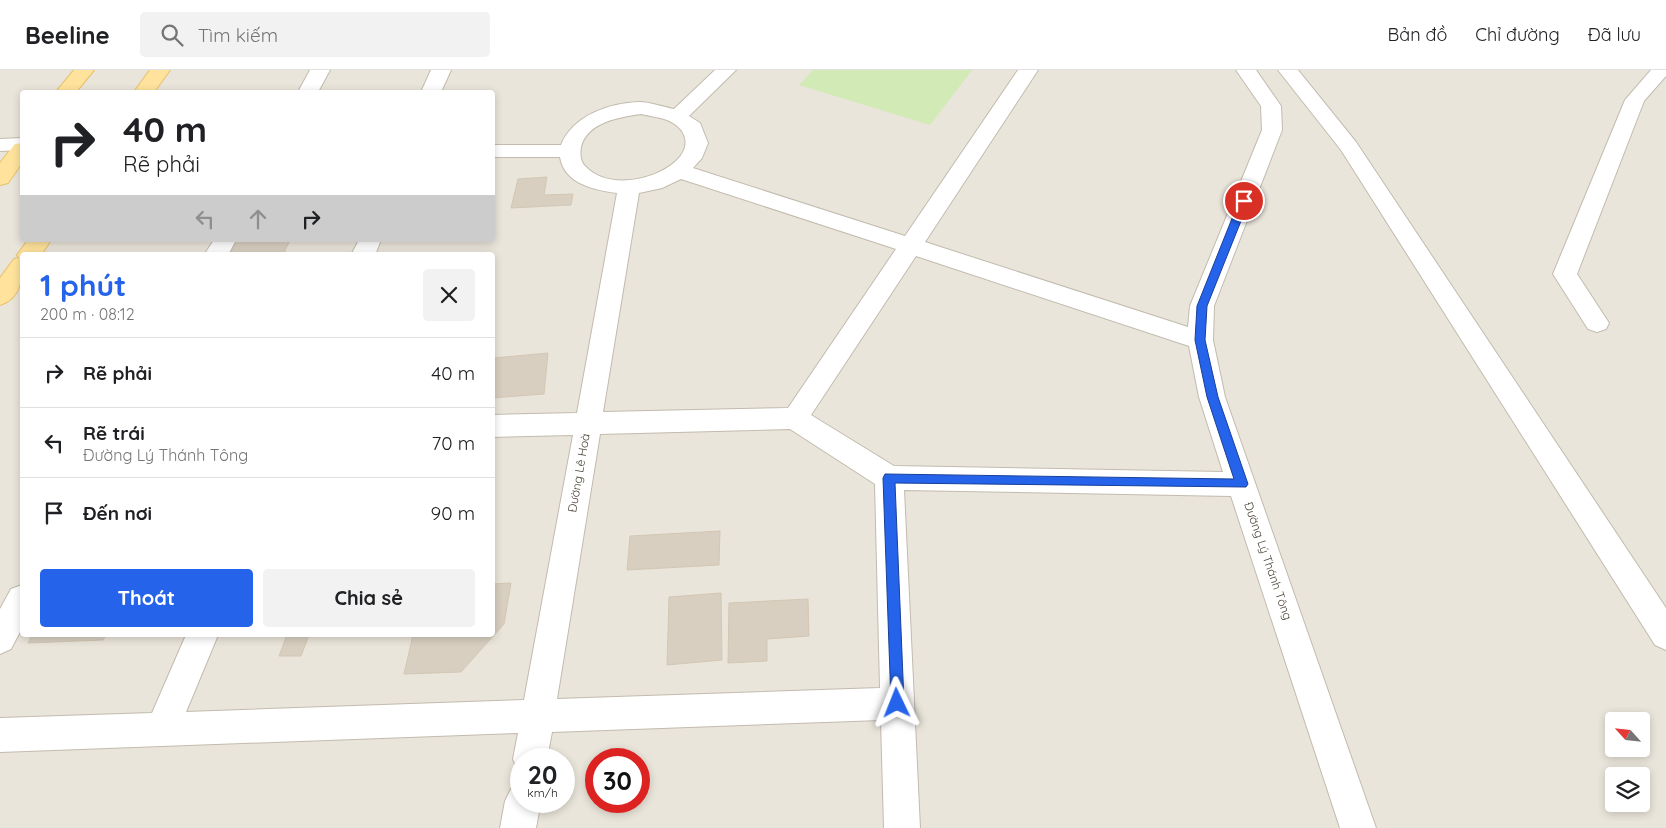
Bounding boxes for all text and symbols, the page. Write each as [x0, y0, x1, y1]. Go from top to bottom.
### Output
search box [140, 12, 490, 57]
text: Beeline [25, 20, 110, 50]
icon: search [158, 21, 186, 49]
text: Tìm kiếm [198, 23, 278, 47]
text: Bản đồ [1388, 23, 1447, 46]
text: Chỉ đường [1475, 23, 1560, 46]
text: Đã lưu [1588, 23, 1641, 46]
text: 40 m [123, 107, 207, 151]
icon: right [40, 110, 105, 175]
text: Rẽ phải [123, 150, 200, 178]
pin [1223, 180, 1265, 222]
icon: arrive [1230, 187, 1258, 215]
icon: left [191, 205, 219, 233]
icon: ahead [244, 205, 272, 233]
icon: right [297, 205, 325, 233]
text: 1 phút [40, 266, 126, 304]
button: close [423, 269, 475, 321]
text: 200 m · 08:12 [40, 304, 135, 324]
icon: right [40, 359, 68, 387]
text: Rẽ phải [83, 361, 152, 385]
text: 40 m [431, 361, 475, 385]
text: Rẽ trái [83, 421, 145, 445]
icon: left [40, 429, 68, 457]
text: 70 m [431, 431, 475, 455]
street label: Đường Lê Hoà [564, 432, 593, 514]
text: Đường Lý Thánh Tông [83, 445, 248, 465]
icon: arrive [40, 499, 68, 527]
street label: Đường Lý Thánh Tông [1241, 500, 1296, 622]
text: Đến nơi [83, 501, 152, 525]
text: 90 m [431, 501, 475, 525]
button: Thoát [40, 569, 253, 627]
button: Chia sẻ [263, 569, 475, 627]
position arrow [870, 676, 922, 728]
north arrow [1605, 712, 1650, 758]
map controls [1605, 712, 1650, 812]
speed limit sign: 30 [585, 748, 650, 813]
text: 20 [528, 759, 557, 790]
button: layers [1605, 767, 1650, 812]
text: km/h [527, 785, 558, 800]

